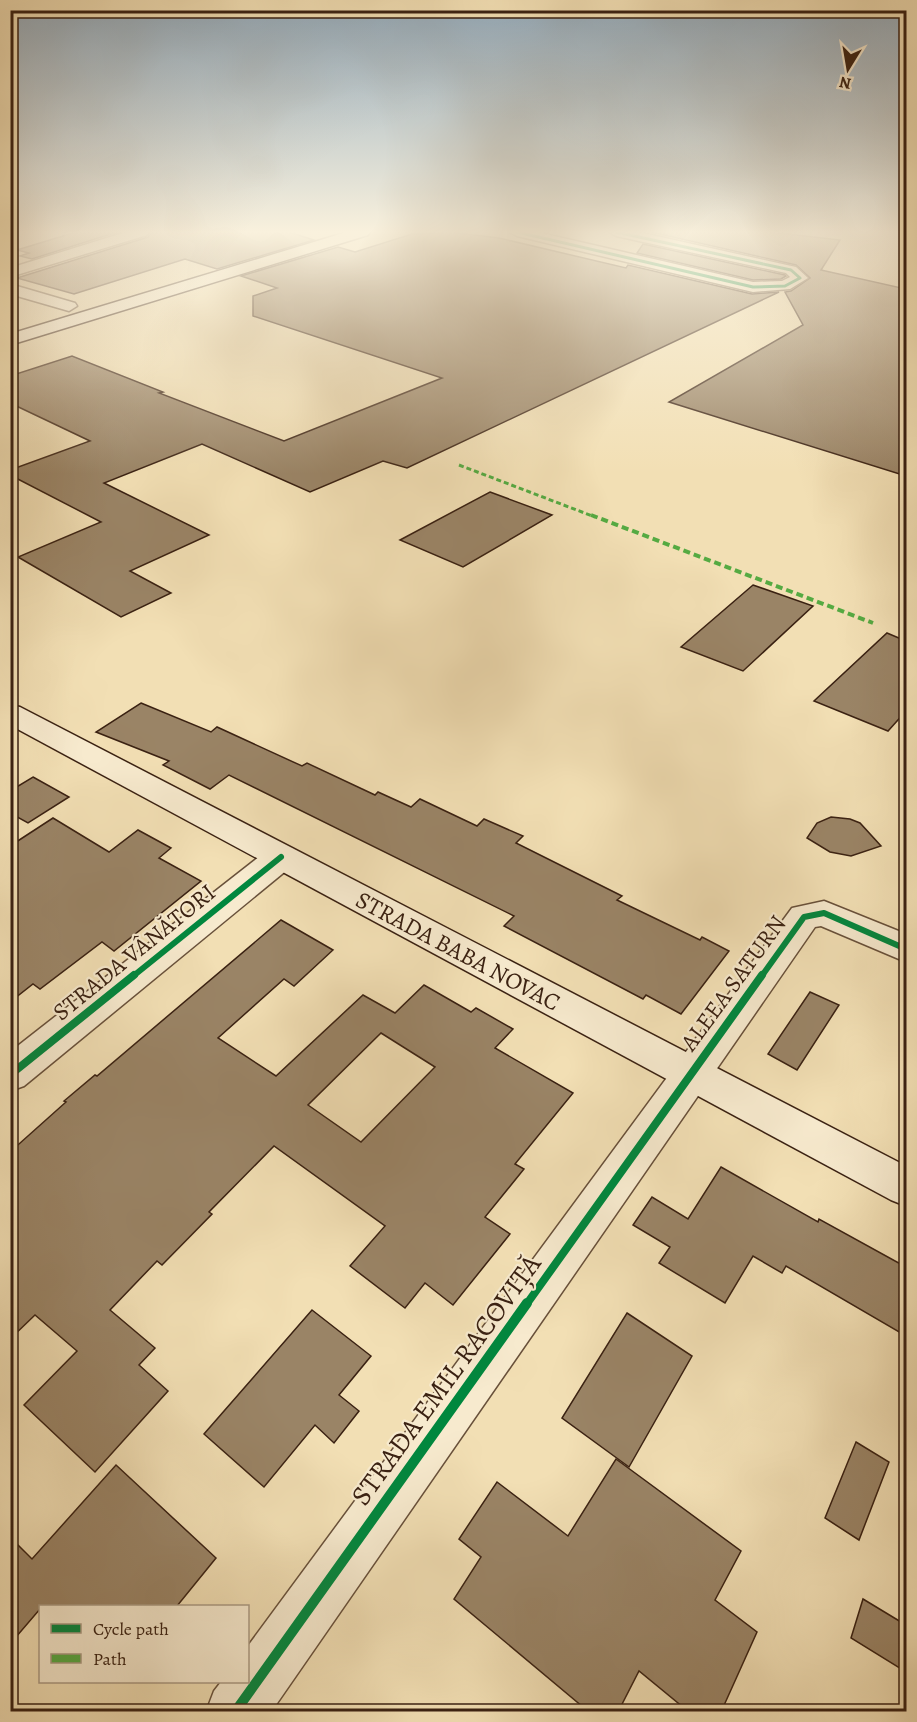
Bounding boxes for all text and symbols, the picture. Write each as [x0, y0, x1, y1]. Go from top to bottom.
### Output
north arrow [818, 39, 878, 99]
text: N [837, 71, 853, 95]
street label: STRADA VÂNĂTORI [46, 876, 222, 1028]
street label: STRADA BABA NOVAC [350, 884, 566, 1018]
street label: ALEEA SATURN [672, 909, 793, 1058]
street label: STRADA EMIL RACOVIȚĂ [342, 1246, 550, 1513]
legend [39, 1605, 249, 1683]
text: Cycle path [93, 1617, 169, 1641]
text: Path [93, 1647, 127, 1671]

